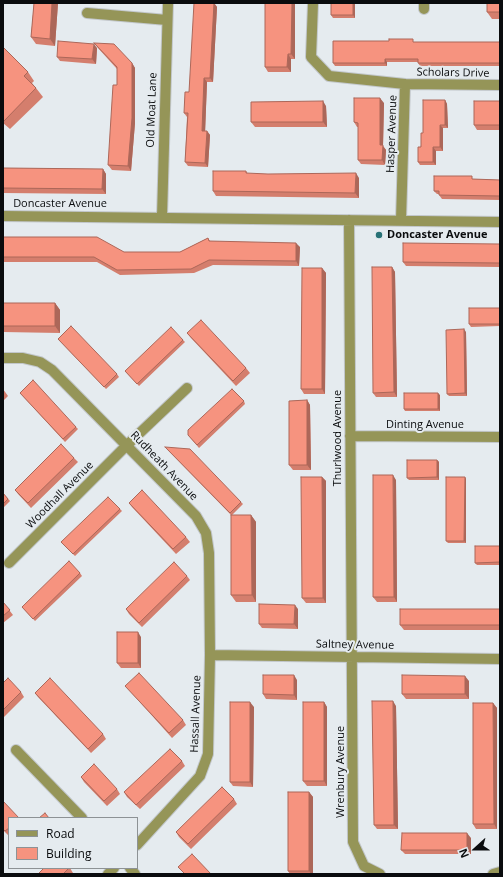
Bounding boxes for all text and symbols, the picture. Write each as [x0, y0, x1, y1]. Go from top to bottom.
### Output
street label: Scholars Drive [416, 66, 490, 80]
street label: Old Moat Lane [144, 72, 160, 148]
street label: Hasper Avenue [384, 95, 400, 173]
street label: Doncaster Avenue [13, 197, 107, 211]
place label: Doncaster Avenue [387, 228, 487, 242]
marker: Doncaster Avenue [374, 230, 384, 240]
street label: Thurlwood Avenue [331, 390, 345, 486]
street label: Dinting Avenue [386, 418, 464, 432]
street label: Rudheath Avenue [128, 429, 200, 503]
street label: Woodhall Avenue [24, 459, 96, 531]
street label: Saltney Avenue [316, 638, 394, 652]
street label: Hassall Avenue [188, 675, 204, 753]
street label: Wrenbury Avenue [334, 726, 348, 818]
legend [8, 817, 138, 869]
text: Road [46, 825, 75, 842]
north arrow [455, 829, 495, 869]
text: Building [46, 845, 91, 862]
text: N [455, 847, 472, 860]

